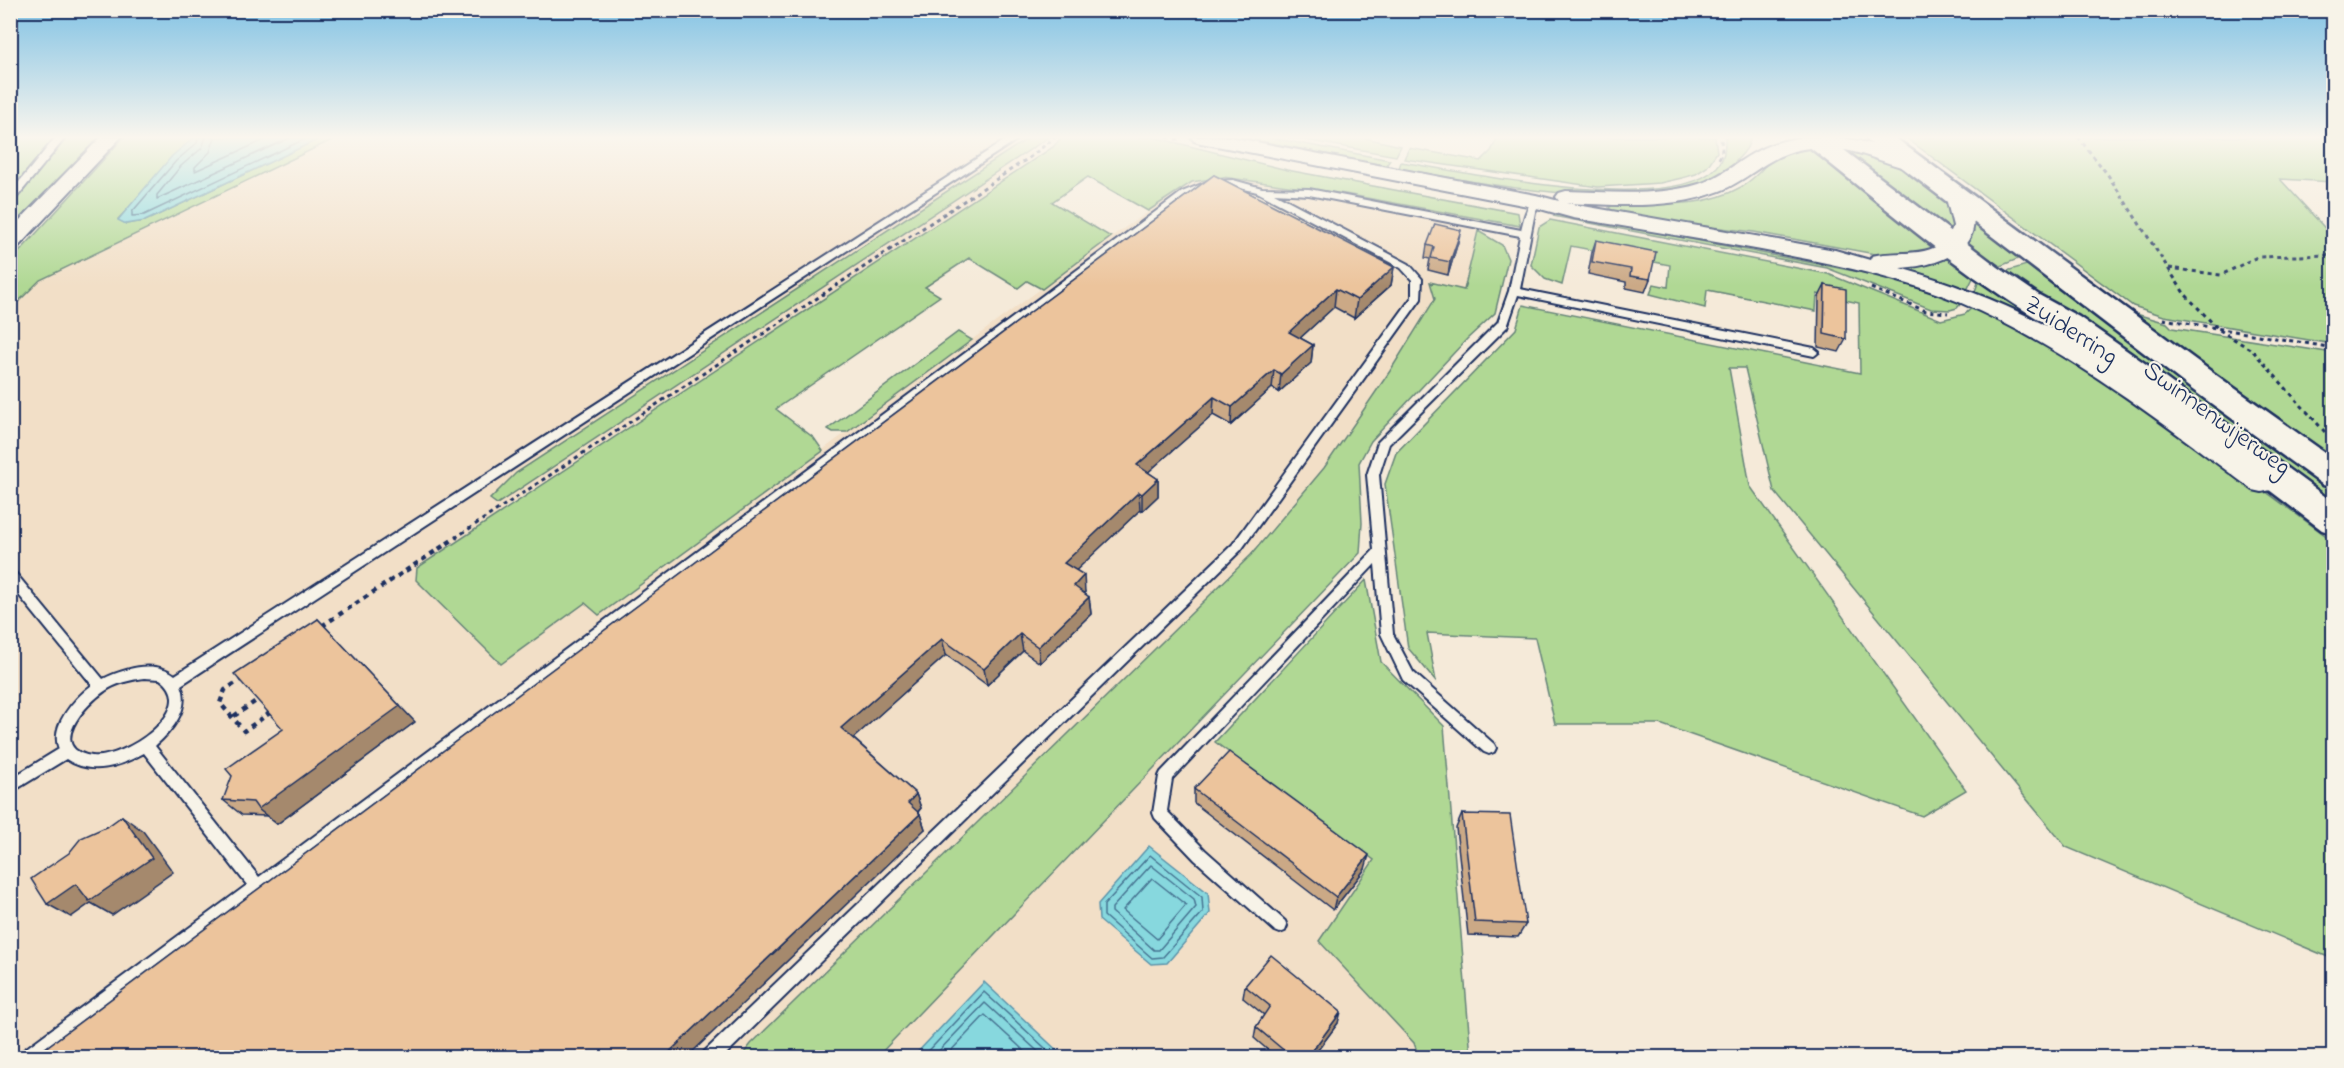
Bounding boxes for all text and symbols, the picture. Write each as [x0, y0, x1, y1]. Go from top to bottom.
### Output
street label: Zuiderring [2016, 287, 2125, 376]
street label: Swinnenwijerweg [2134, 352, 2298, 486]

